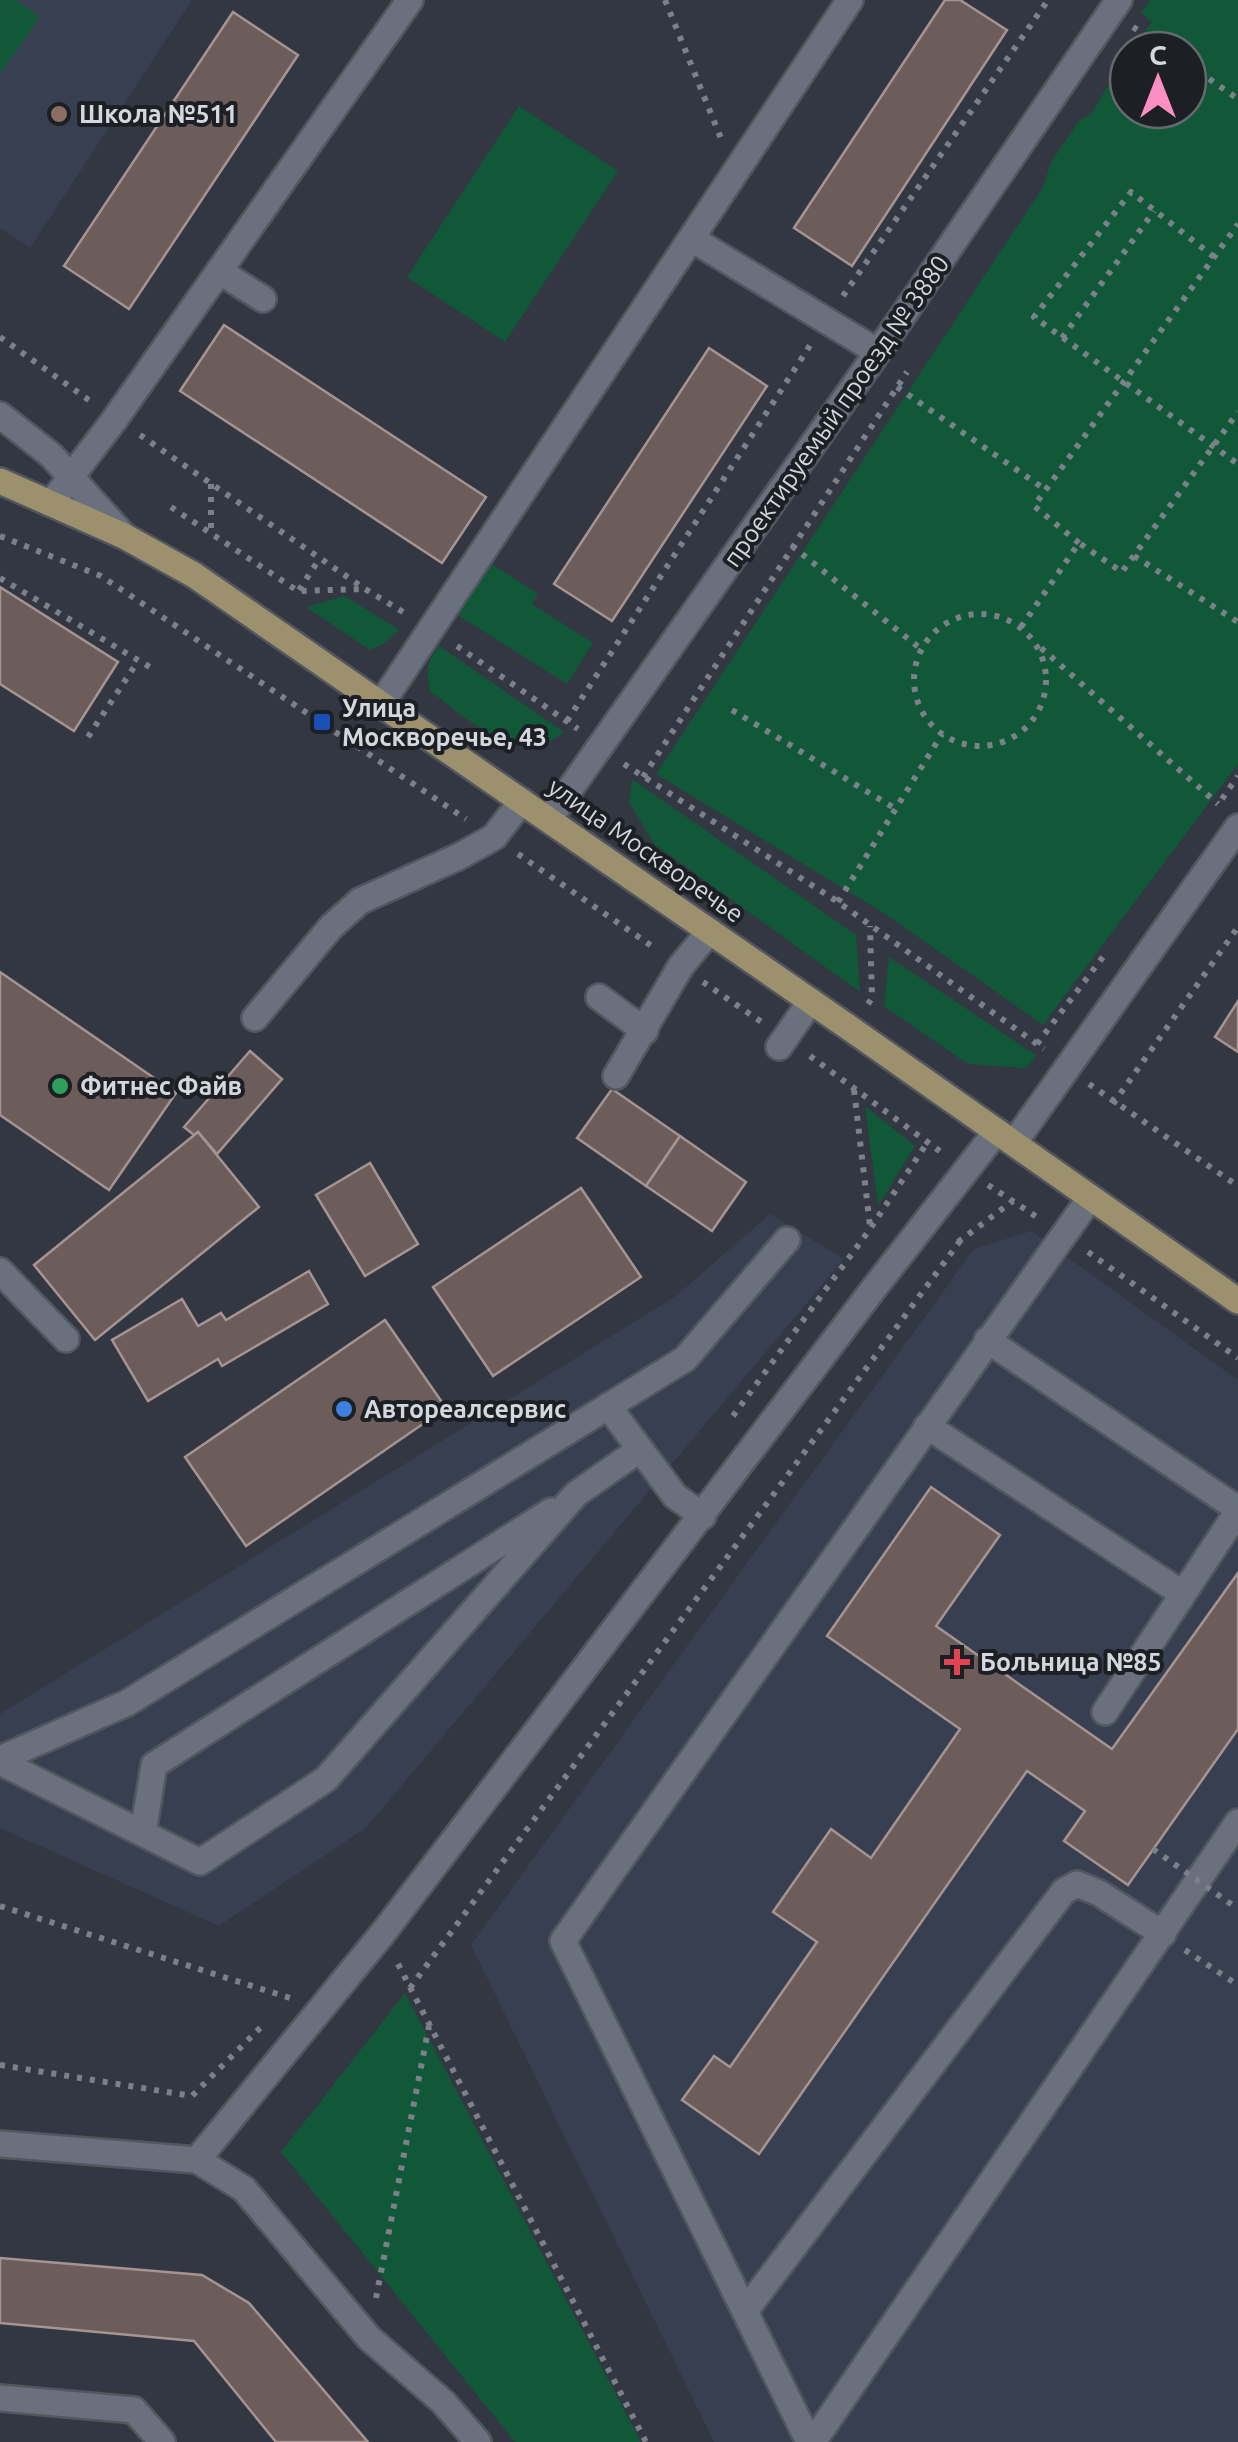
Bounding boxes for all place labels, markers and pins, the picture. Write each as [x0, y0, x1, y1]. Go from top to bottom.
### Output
place label: Школа №511 [79, 100, 238, 128]
marker: Школа №511 [48, 103, 70, 125]
place label: Улица Москворечье, 43 [342, 694, 547, 751]
marker: Улица Москворечье, 43 [311, 711, 333, 733]
place label: Фитнес Файв [80, 1072, 242, 1100]
marker: Фитнес Файв [49, 1075, 71, 1097]
place label: Автореалсервис [364, 1395, 566, 1423]
marker: Автореалсервис [333, 1398, 355, 1420]
place label: Больница №85 [980, 1648, 1162, 1676]
marker: Больница №85 [944, 1649, 970, 1675]

